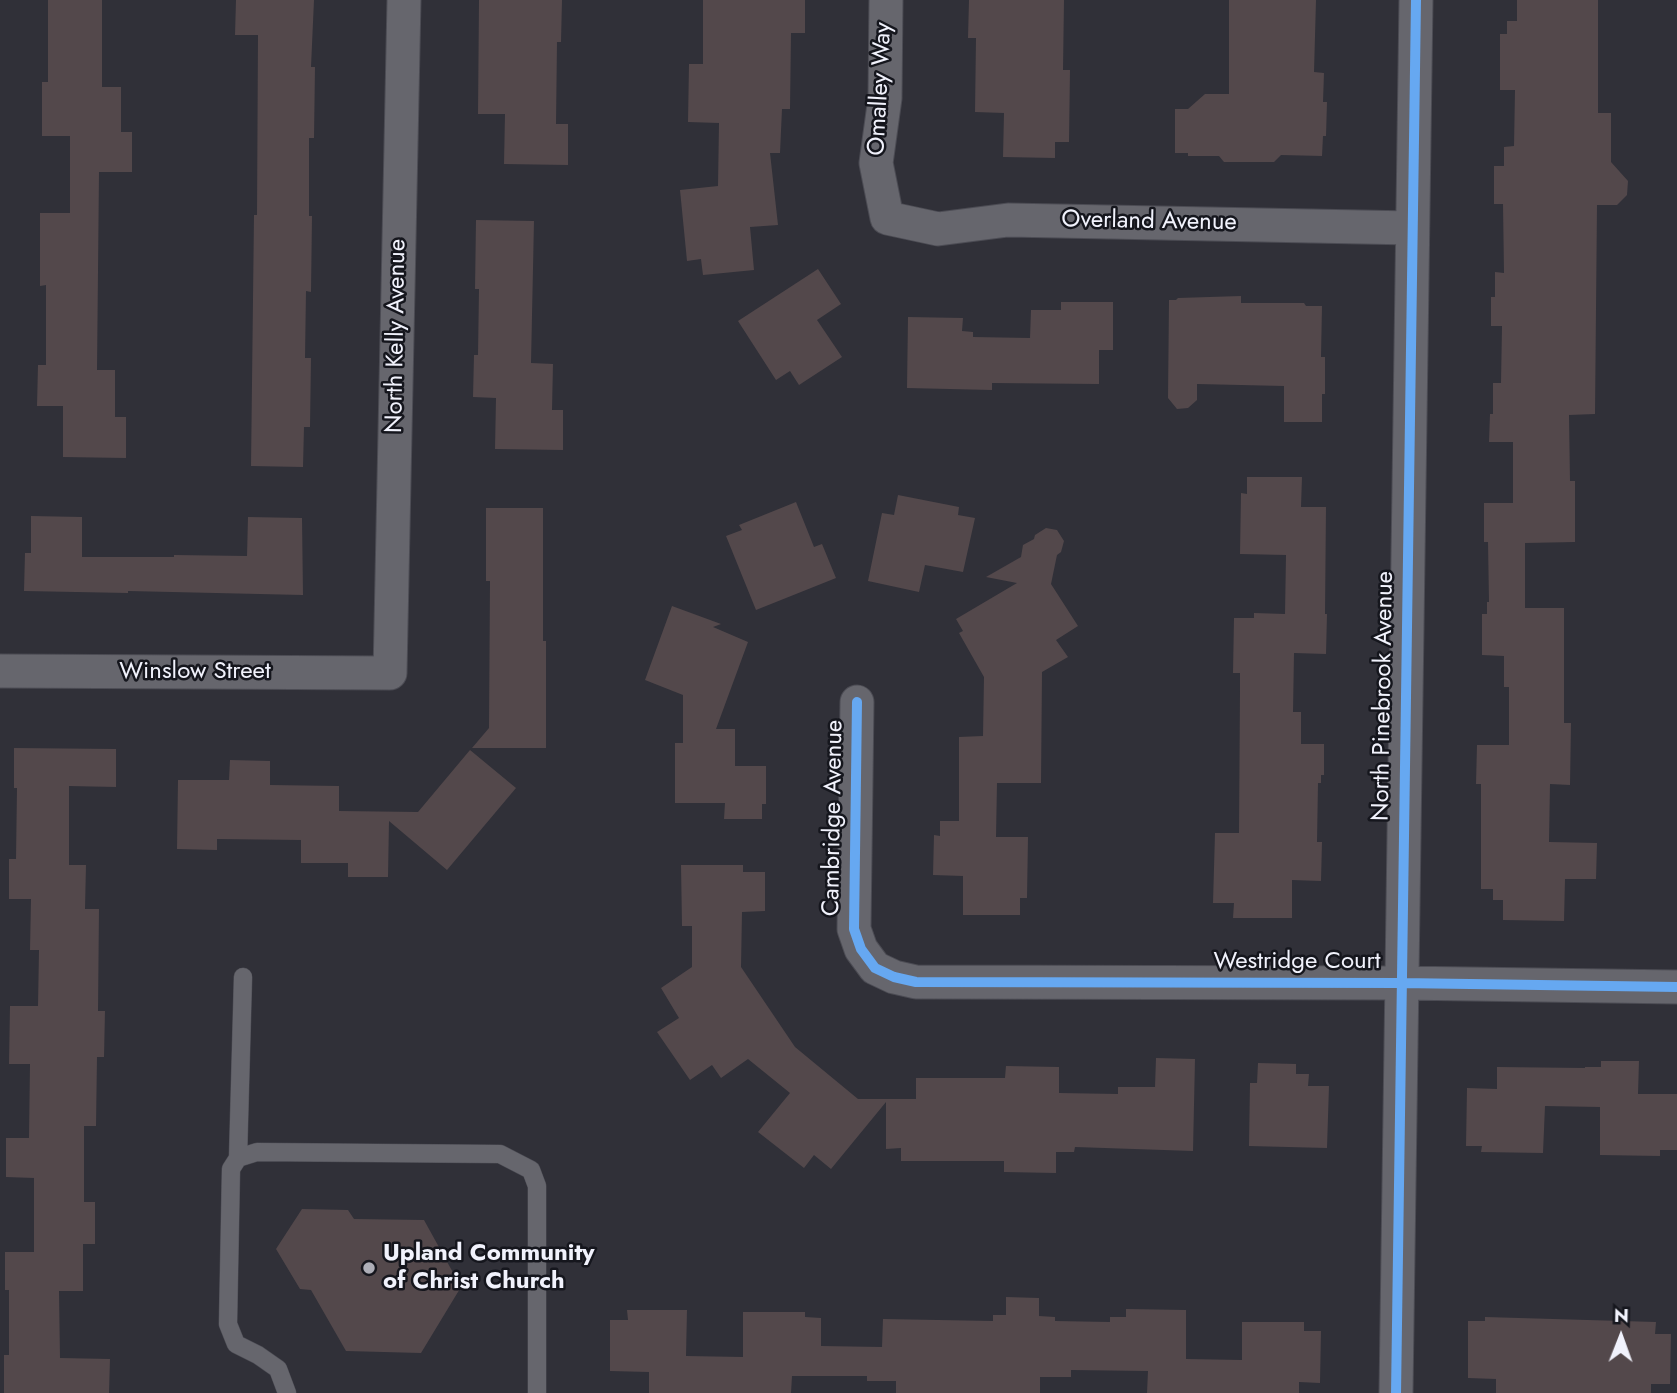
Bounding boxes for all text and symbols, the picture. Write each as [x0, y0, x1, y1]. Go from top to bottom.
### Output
street label: Omalley Way [863, 22, 899, 156]
street label: Overland Avenue [1061, 206, 1237, 238]
street label: North Kelly Avenue [381, 239, 413, 433]
street label: North Pinebrook Avenue [1367, 571, 1401, 821]
street label: Winslow Street [119, 658, 271, 686]
street label: Cambridge Avenue [818, 719, 850, 917]
street label: Westridge Court [1213, 948, 1381, 976]
place label: Upland Community of Christ Church [383, 1240, 595, 1296]
marker: Upland Community of Christ Church [361, 1260, 377, 1276]
north arrow [1586, 1302, 1656, 1372]
text: N [1614, 1302, 1629, 1329]

